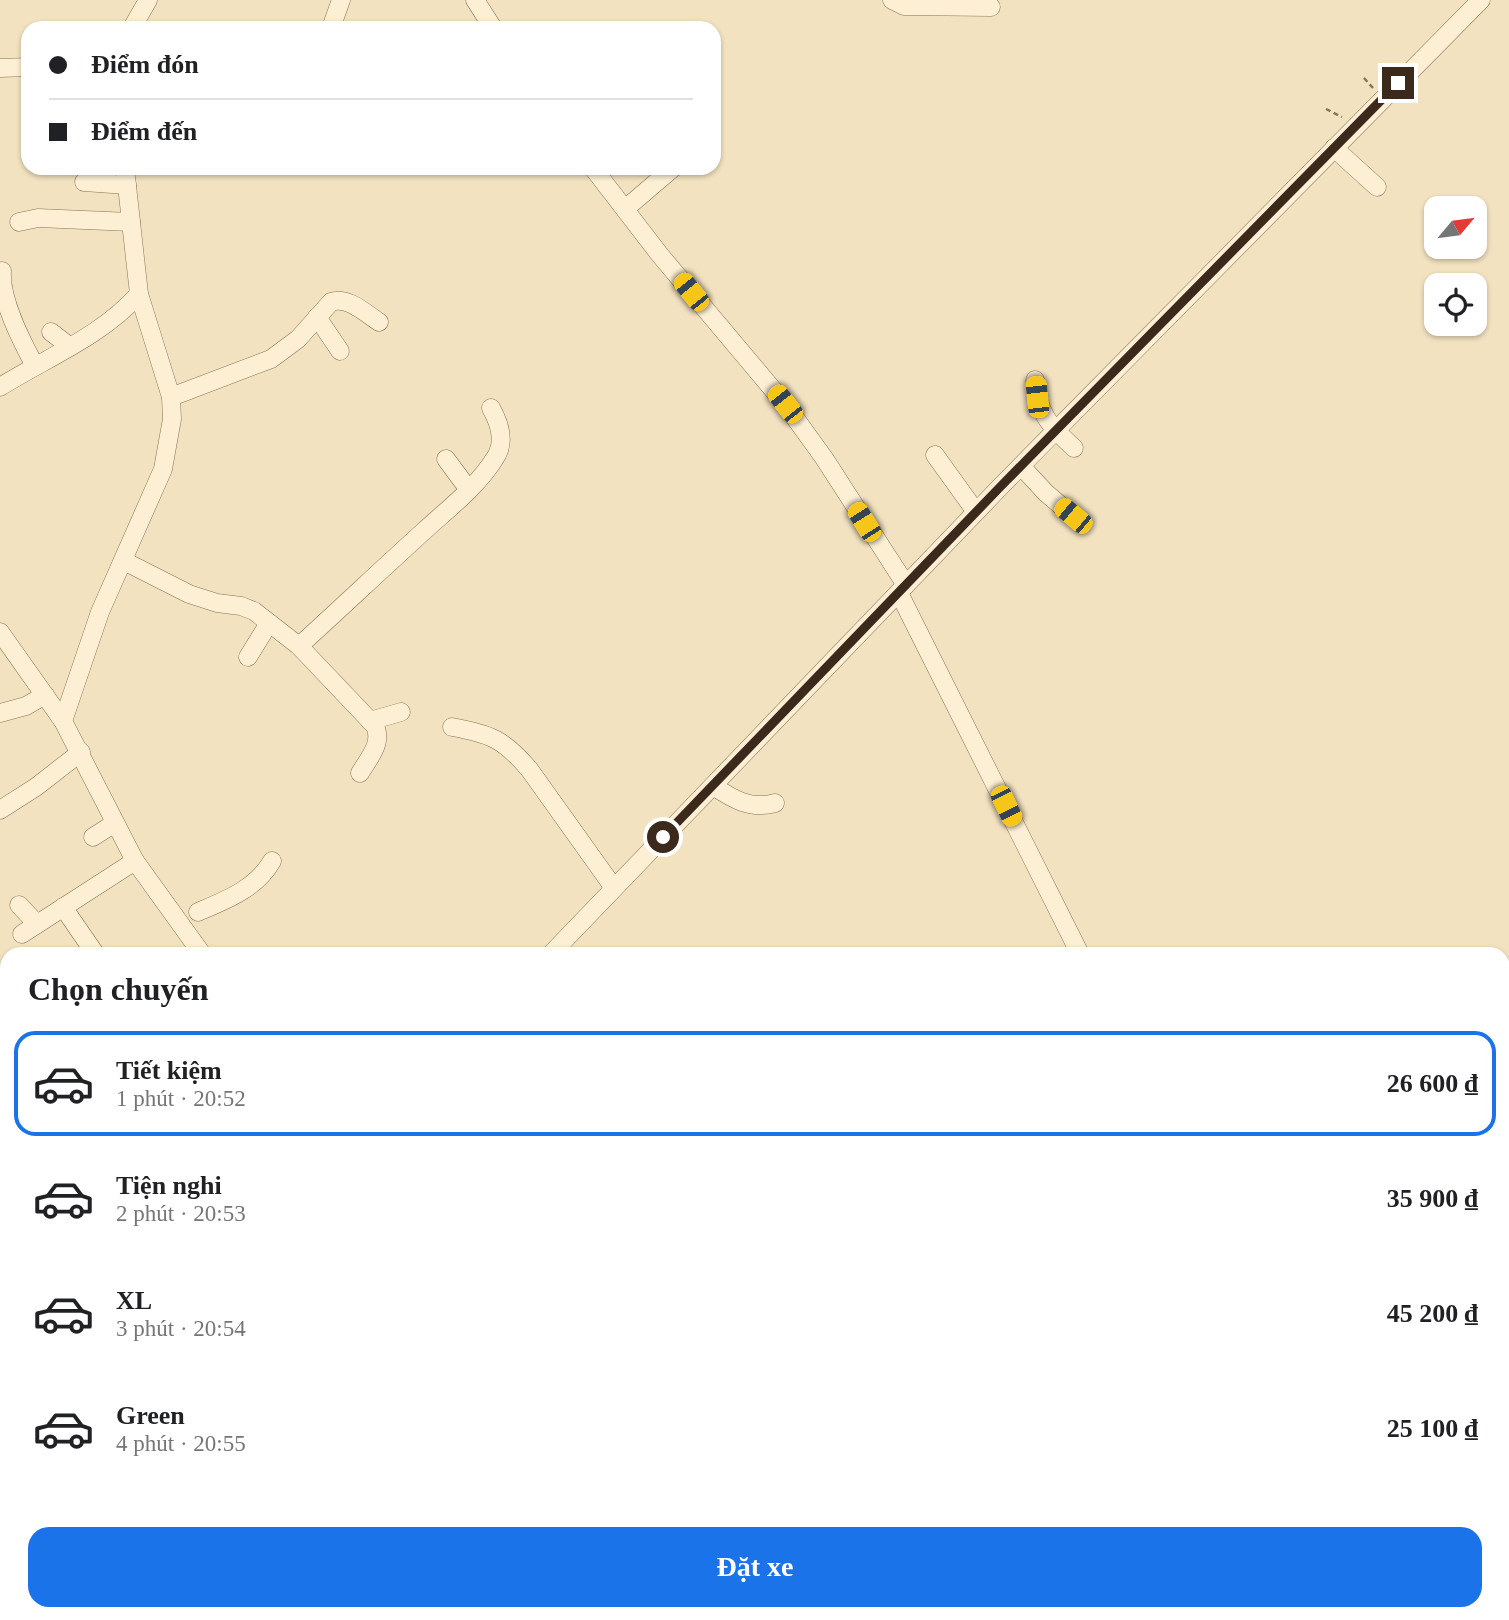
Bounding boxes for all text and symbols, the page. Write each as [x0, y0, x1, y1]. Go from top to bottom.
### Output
text: Điểm đón [91, 50, 199, 79]
route end [1382, 67, 1414, 99]
text: Điểm đến [91, 117, 197, 146]
north arrow [1424, 196, 1488, 259]
map controls [1424, 196, 1487, 336]
car [670, 269, 713, 315]
button: locate [1424, 273, 1487, 336]
car [1025, 375, 1050, 419]
car [764, 381, 807, 427]
car [1051, 494, 1096, 538]
car [844, 499, 885, 545]
car [988, 783, 1025, 829]
route start [647, 821, 679, 853]
text: Chọn chuyến [28, 971, 209, 1007]
icon: car [32, 1052, 95, 1115]
text: Tiết kiệm [116, 1056, 222, 1085]
text: 26 600 ₫ [1387, 1069, 1478, 1098]
text: 1 phút · 20:52 [116, 1086, 246, 1111]
icon: car [32, 1167, 95, 1230]
text: Tiện nghi [116, 1171, 222, 1200]
text: 35 900 ₫ [1387, 1184, 1478, 1213]
text: 2 phút · 20:53 [116, 1201, 246, 1226]
icon: car [32, 1282, 95, 1345]
text: XL [116, 1286, 152, 1315]
text: 45 200 ₫ [1387, 1299, 1478, 1328]
text: 3 phút · 20:54 [116, 1316, 246, 1341]
icon: car [32, 1397, 95, 1460]
text: Green [116, 1401, 185, 1430]
text: 25 100 ₫ [1387, 1414, 1478, 1443]
text: 4 phút · 20:55 [116, 1431, 246, 1456]
button: Đặt xe [28, 1527, 1482, 1607]

